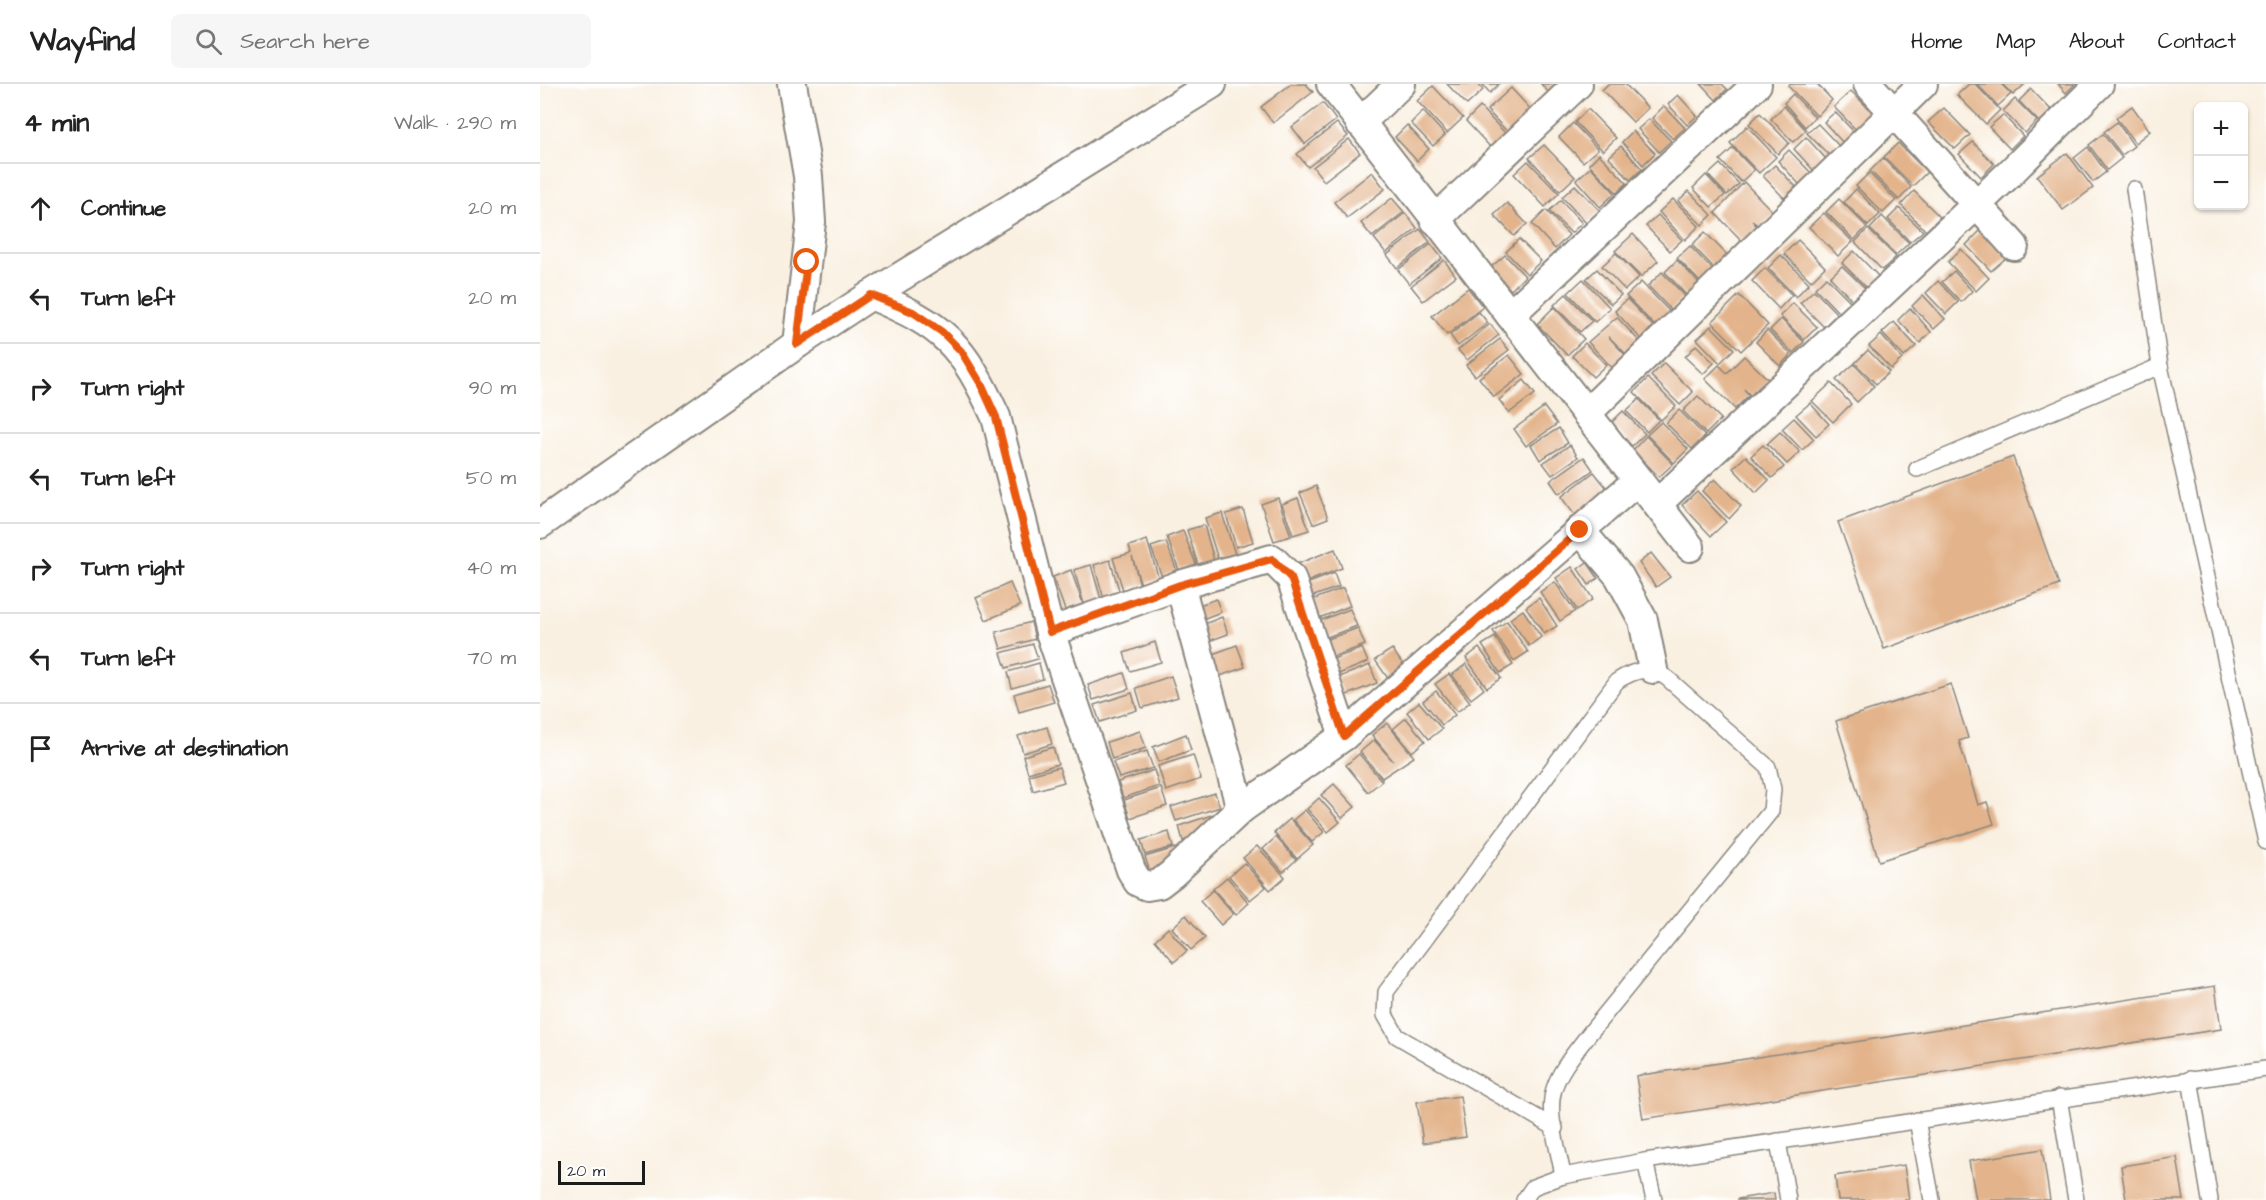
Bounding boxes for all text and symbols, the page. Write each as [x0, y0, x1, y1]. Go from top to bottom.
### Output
search box [171, 14, 591, 68]
text: Wayfind [30, 22, 135, 61]
icon: search [192, 25, 225, 58]
text: Search here [240, 26, 370, 57]
text: Home [1911, 27, 1963, 56]
text: Map [1996, 27, 2036, 56]
text: About [2069, 27, 2125, 56]
text: Contact [2158, 27, 2236, 56]
map controls [2194, 102, 2248, 210]
button: + [2194, 102, 2248, 156]
text: 4 min [24, 105, 89, 141]
text: Walk · 290 m [394, 109, 516, 137]
button: − [2194, 156, 2248, 210]
icon: ahead [24, 192, 57, 225]
text: Continue [81, 193, 166, 224]
text: 20 m [468, 194, 516, 222]
route start [793, 248, 819, 274]
icon: left [24, 282, 57, 315]
text: Turn left [81, 283, 175, 314]
text: 20 m [468, 284, 516, 312]
icon: right [24, 372, 57, 405]
text: Turn right [81, 373, 184, 404]
text: 90 m [468, 374, 516, 402]
icon: left [24, 462, 57, 495]
text: Turn left [81, 463, 175, 494]
text: 50 m [466, 464, 516, 492]
route end [1566, 516, 1592, 542]
icon: right [24, 552, 57, 585]
text: Turn right [81, 553, 184, 584]
text: 40 m [466, 554, 516, 582]
icon: left [24, 642, 57, 675]
text: Turn left [81, 643, 175, 674]
text: 70 m [468, 644, 516, 672]
icon: arrive [24, 732, 57, 765]
text: Arrive at destination [81, 733, 288, 764]
scale bar [558, 1158, 645, 1186]
text: 20 m [567, 1160, 605, 1182]

